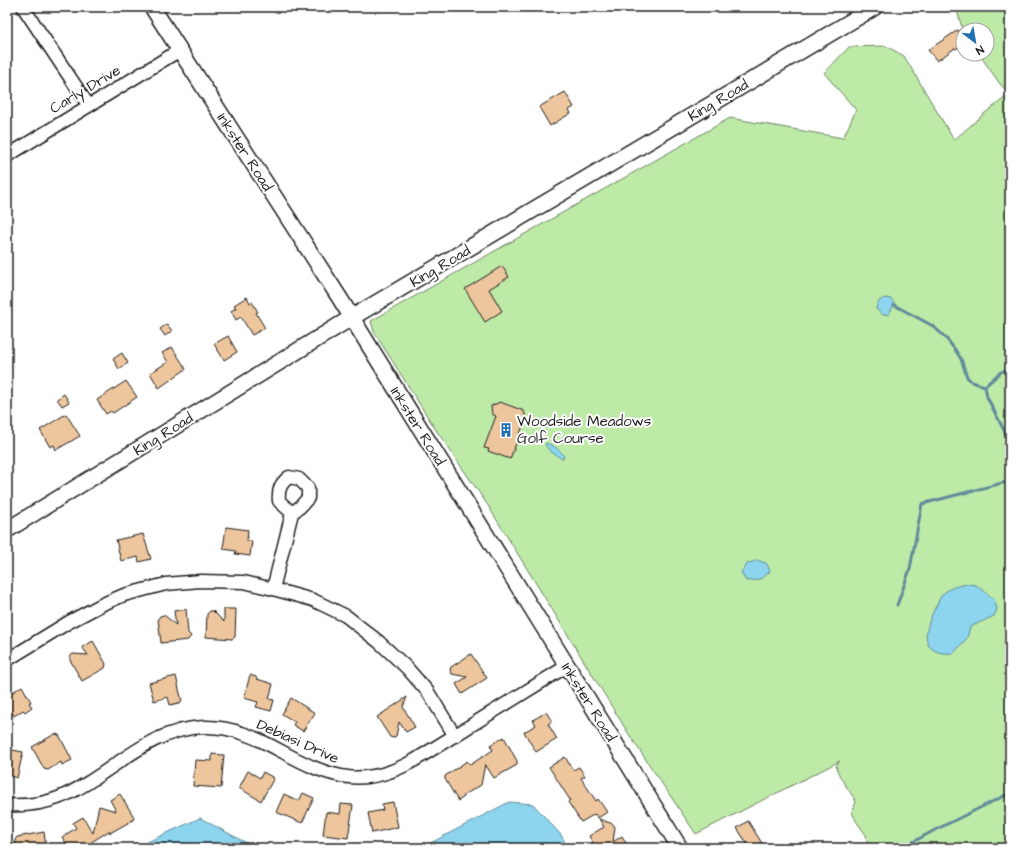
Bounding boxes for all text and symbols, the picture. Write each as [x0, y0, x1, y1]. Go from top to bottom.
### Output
north arrow [955, 22, 995, 62]
text: N [973, 42, 987, 58]
street label: Carly Drive [46, 60, 125, 120]
street label: King Road [684, 74, 753, 128]
street label: Inkster Road [211, 109, 278, 196]
street label: King Road [406, 240, 475, 294]
street label: Inkster Road [385, 383, 450, 470]
street label: King Road [129, 408, 198, 462]
place label: Woodside Meadows Golf Course [517, 411, 652, 449]
building icon: Woodside Meadows Golf Course [498, 422, 514, 438]
street label: Inkster Road [556, 659, 621, 746]
street label: Debiasi Drive [253, 714, 342, 769]

